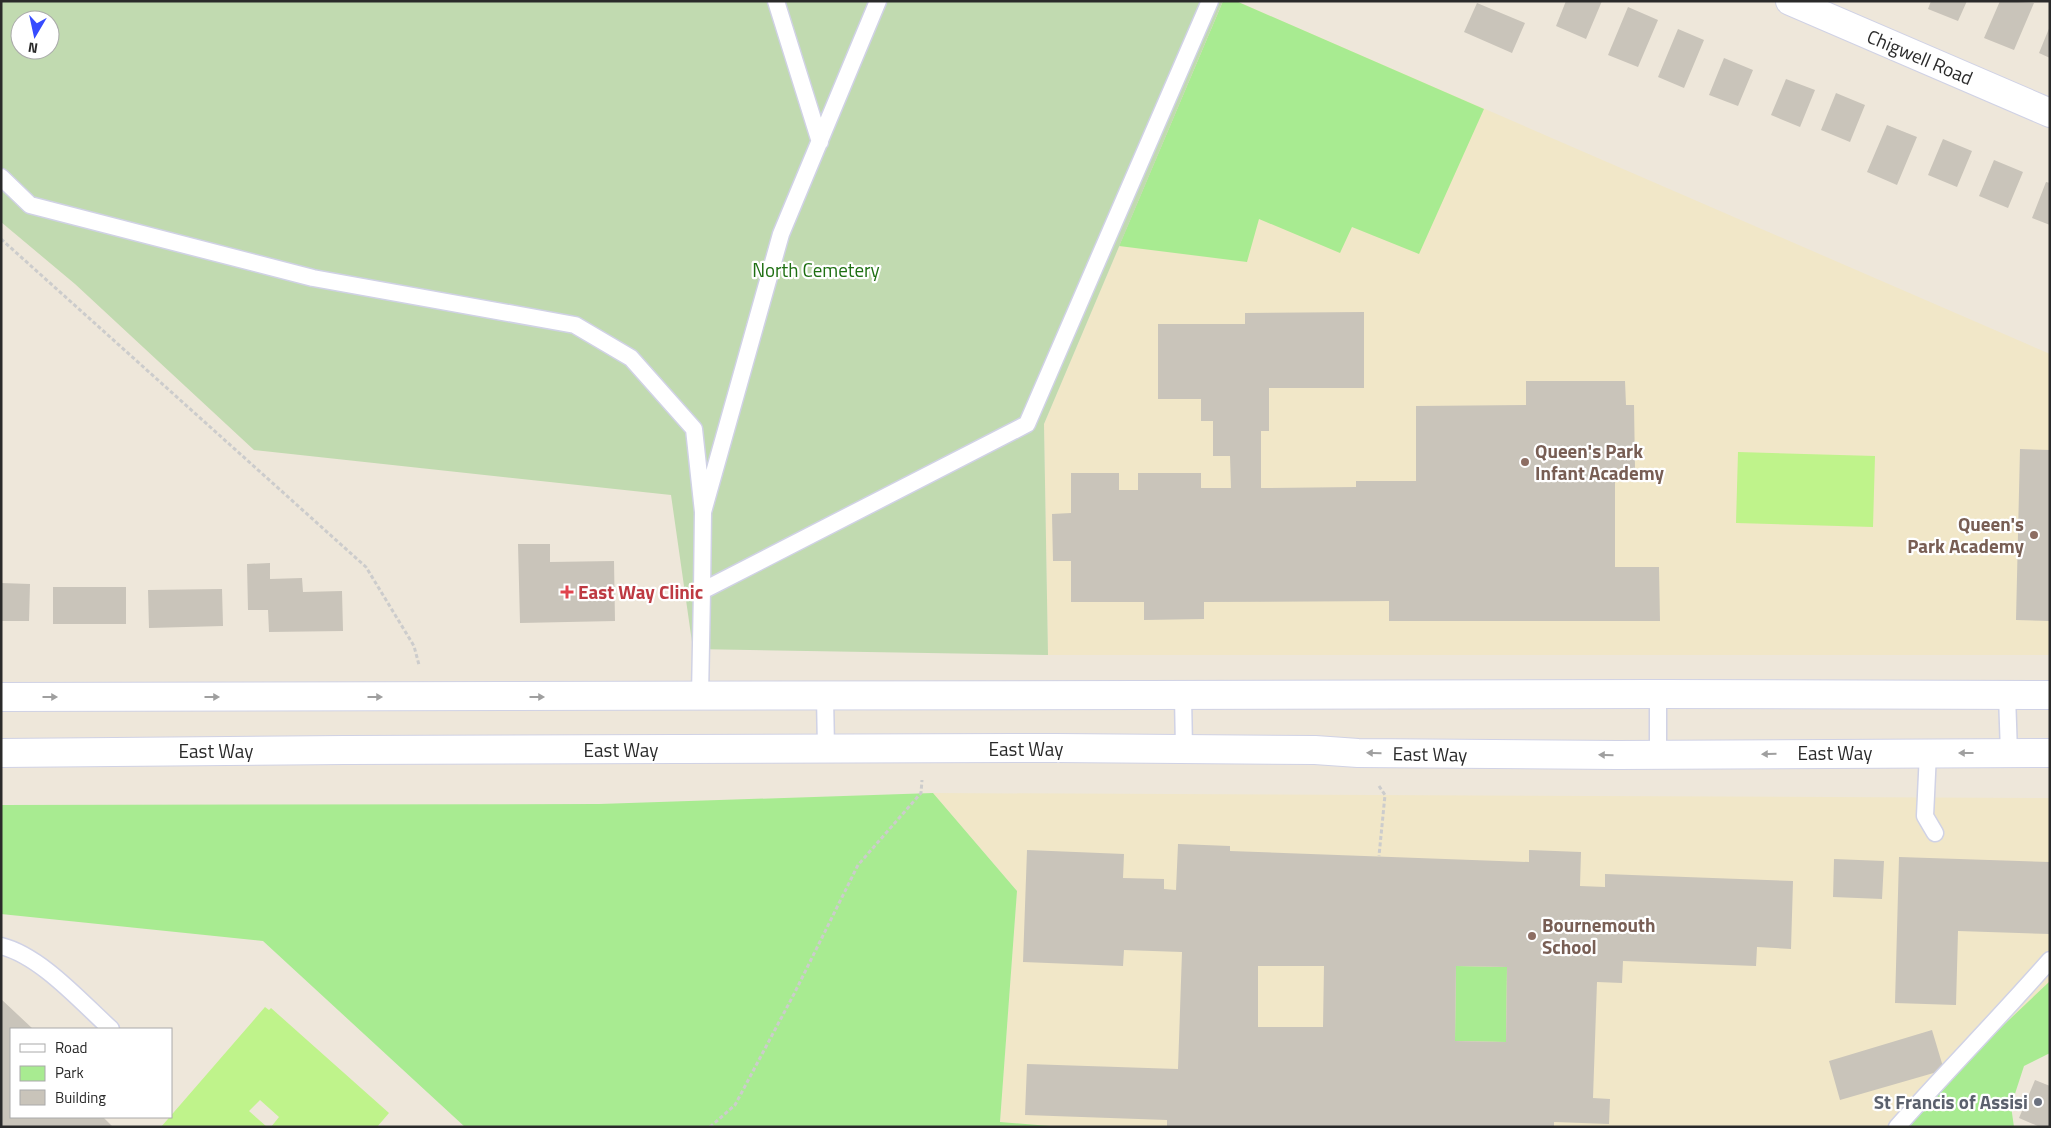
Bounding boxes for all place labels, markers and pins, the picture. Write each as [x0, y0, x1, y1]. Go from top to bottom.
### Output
place label: Queen's Park Infant Academy [1535, 436, 1665, 487]
marker: Queen's Park Infant Academy [1519, 456, 1531, 468]
place label: Queen's Park Academy [1907, 509, 2024, 560]
marker: Queen's Park Academy [2028, 529, 2040, 541]
place label: East Way Clinic [578, 577, 703, 606]
marker: East Way Clinic [560, 585, 574, 599]
place label: Bournemouth School [1542, 910, 1655, 961]
marker: Bournemouth School [1526, 930, 1538, 942]
place label: St Francis of Assisi [1874, 1087, 2028, 1116]
marker: St Francis of Assisi [2032, 1096, 2044, 1108]

